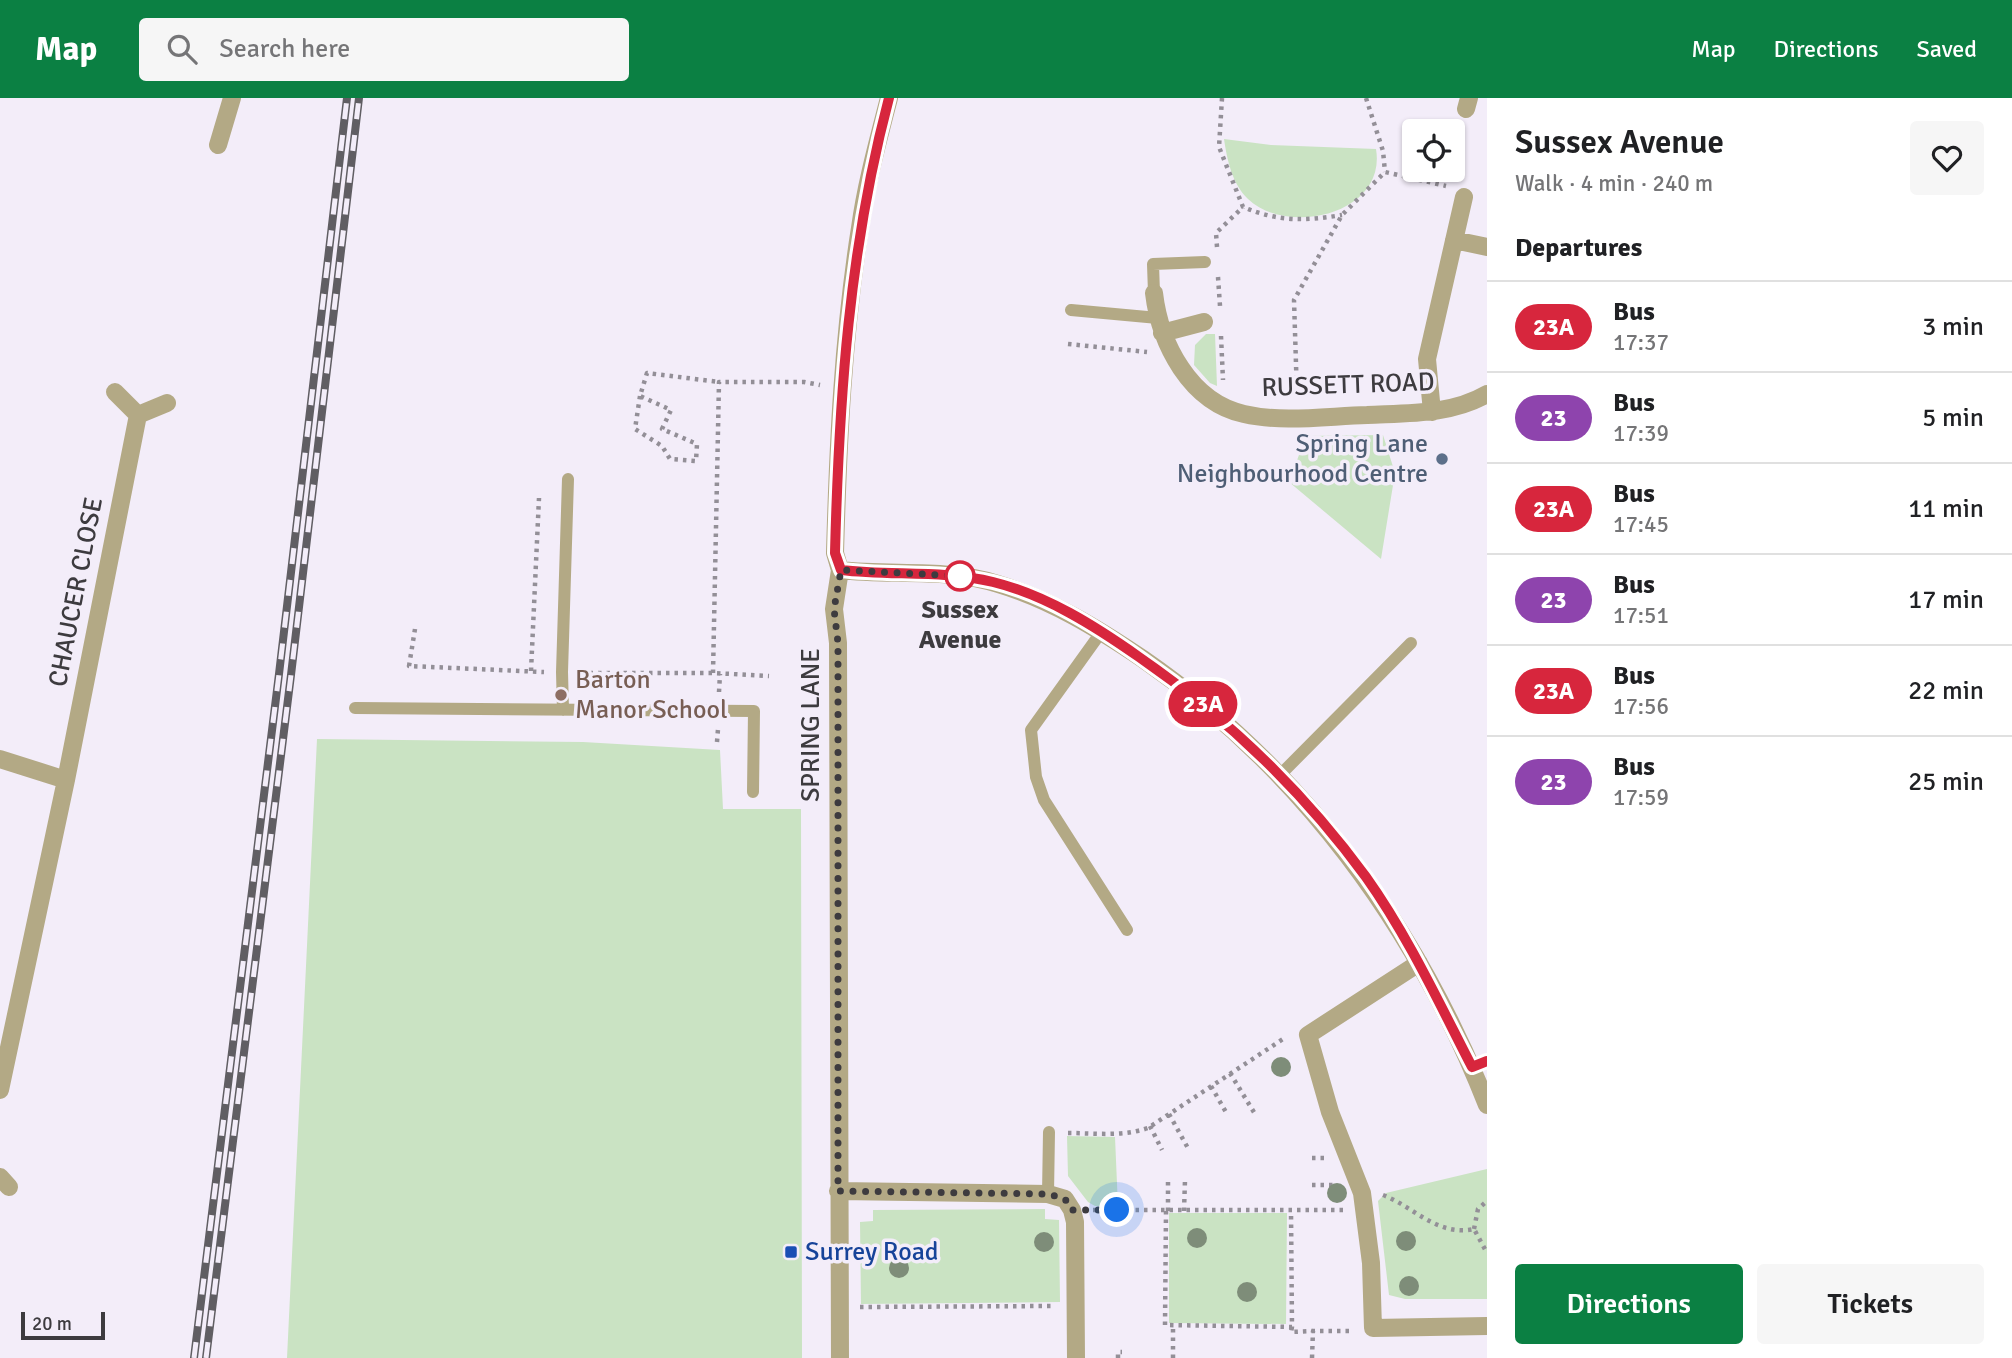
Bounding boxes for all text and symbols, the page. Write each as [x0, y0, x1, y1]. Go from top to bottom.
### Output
search box [139, 18, 629, 81]
text: Map [35, 29, 97, 70]
icon: search [163, 30, 201, 68]
text: Search here [219, 33, 350, 65]
text: Map [1691, 34, 1736, 64]
text: Directions [1774, 34, 1879, 64]
text: Saved [1917, 34, 1977, 64]
map controls [1402, 119, 1465, 182]
button: locate [1402, 119, 1465, 182]
button: heart [1910, 121, 1984, 195]
text: Sussex Avenue [1515, 122, 1724, 163]
text: Walk · 4 min · 240 m [1515, 169, 1713, 198]
text: Departures [1515, 232, 1642, 264]
text: Bus [1613, 296, 1655, 328]
text: 3 min [1922, 311, 1984, 343]
text: 23A [1533, 312, 1574, 342]
text: 17:37 [1613, 328, 1669, 357]
street label: RUSSETT ROAD [1261, 366, 1435, 404]
text: Bus [1613, 387, 1655, 419]
text: 5 min [1922, 402, 1984, 434]
text: 23 [1541, 403, 1566, 433]
text: 17:39 [1613, 419, 1669, 448]
place label: Spring Lane Neighbourhood Centre [1177, 428, 1428, 490]
marker: Spring Lane Neighbourhood Centre [1434, 451, 1450, 467]
text: Bus [1613, 478, 1655, 510]
text: 11 min [1908, 493, 1984, 525]
text: 23A [1533, 494, 1574, 524]
street label: CHAUCER CLOSE [42, 495, 110, 689]
text: 17:45 [1613, 510, 1669, 539]
marker: Sussex Avenue [945, 561, 975, 591]
text: Bus [1613, 569, 1655, 601]
text: 17 min [1908, 584, 1984, 616]
text: 23 [1541, 585, 1566, 615]
place label: Sussex Avenue [919, 594, 1001, 656]
text: 17:51 [1613, 601, 1669, 630]
street label: SPRING LANE [795, 648, 827, 802]
text: Bus [1613, 660, 1655, 692]
place label: Barton Manor School [575, 664, 728, 726]
text: 22 min [1908, 675, 1984, 707]
text: 23A [1533, 676, 1574, 706]
line badge: 23A [1163, 681, 1243, 727]
marker: Barton Manor School [553, 687, 569, 703]
text: 23A [1182, 689, 1224, 719]
text: 17:56 [1613, 692, 1669, 721]
text: Bus [1613, 751, 1655, 783]
text: 25 min [1908, 766, 1984, 798]
text: 23 [1541, 767, 1566, 797]
text: 17:59 [1613, 783, 1669, 812]
your location [1099, 1192, 1134, 1227]
place label: Surrey Road [805, 1236, 939, 1268]
marker: Surrey Road [783, 1244, 799, 1260]
button: Directions [1515, 1264, 1743, 1344]
button: Tickets [1757, 1264, 1984, 1344]
scale bar [21, 1309, 105, 1341]
text: 20 m [32, 1312, 72, 1336]

